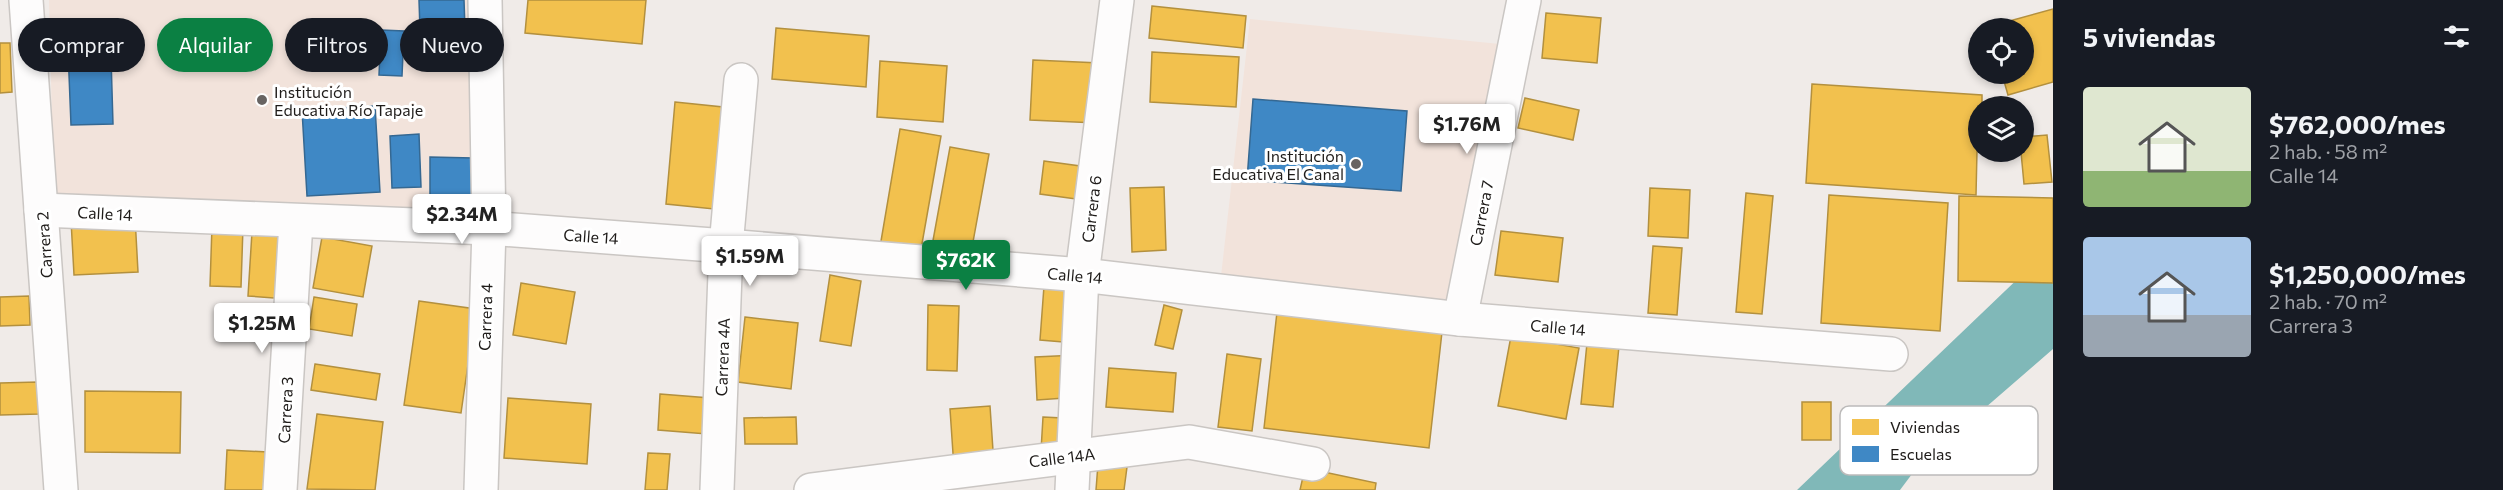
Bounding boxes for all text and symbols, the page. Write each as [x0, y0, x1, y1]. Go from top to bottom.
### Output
chip: Comprar [18, 18, 145, 72]
chip: Alquilar [157, 18, 273, 72]
chip: Filtros [285, 18, 388, 72]
chip: Nuevo [400, 18, 504, 72]
map controls [1968, 18, 2034, 162]
button: locate [1968, 18, 2034, 84]
icon: filters [2440, 20, 2473, 53]
text: 5 viviendas [2083, 21, 2216, 52]
place label: Institución Educativa Río Tapaje [274, 82, 423, 119]
marker: Institución Educativa Río Tapaje [255, 93, 269, 107]
button: layers [1968, 96, 2034, 162]
pin: $1.76M [1418, 104, 1516, 155]
text: $762,000/mes [2269, 108, 2446, 139]
text: $1.76M [1433, 111, 1501, 135]
icon: home [2131, 111, 2203, 183]
text: 2 hab. · 58 m² [2269, 139, 2387, 163]
place label: Institución Educativa El Canal [1212, 146, 1344, 183]
marker: Institución Educativa El Canal [1349, 157, 1363, 171]
text: Calle 14 [2269, 163, 2338, 187]
street label: Carrera 6 [1077, 174, 1105, 244]
street label: Carrera 7 [1465, 179, 1497, 247]
pin: $2.34M [413, 194, 511, 245]
text: $2.34M [426, 201, 498, 225]
street label: Calle 14 [77, 202, 134, 224]
street label: Carrera 2 [32, 211, 56, 279]
street label: Calle 14 [563, 225, 620, 247]
pin: $1.59M [701, 236, 799, 287]
pin: $762K [924, 240, 1008, 291]
text: $1.59M [715, 243, 785, 267]
text: $762K [936, 247, 996, 271]
text: $1,250,000/mes [2269, 258, 2466, 289]
icon: home [2131, 261, 2203, 333]
street label: Calle 14 [1047, 263, 1104, 287]
street label: Carrera 4 [474, 283, 496, 351]
text: 2 hab. · 70 m² [2269, 289, 2387, 313]
pin: $1.25M [213, 303, 311, 354]
text: $1.25M [228, 310, 296, 334]
text: Carrera 3 [2269, 313, 2353, 337]
street label: Calle 14 [1530, 315, 1587, 339]
street label: Carrera 4A [711, 317, 733, 397]
street label: Carrera 3 [274, 376, 296, 444]
legend [1840, 406, 2038, 475]
text: Viviendas [1890, 417, 1960, 436]
street label: Calle 14A [1028, 444, 1096, 470]
text: Escuelas [1890, 444, 1952, 463]

